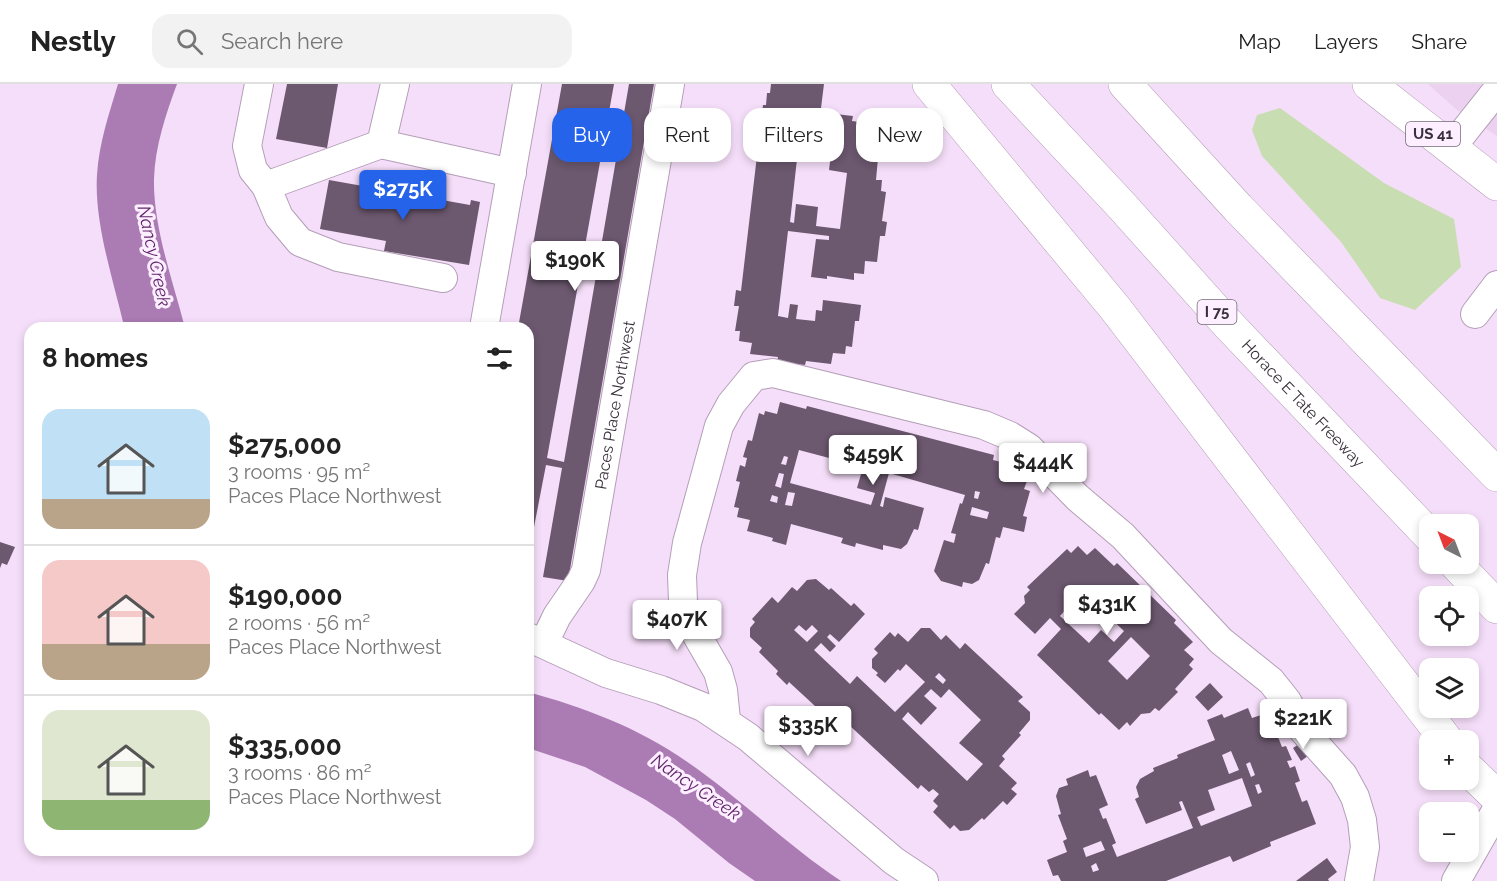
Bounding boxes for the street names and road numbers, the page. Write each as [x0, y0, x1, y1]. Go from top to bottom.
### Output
road number: US 41 [1406, 122, 1460, 146]
road number: I 75 [1198, 300, 1236, 324]
street label: Paces Place Northwest [591, 319, 639, 491]
street label: Horace E Tate Freeway [1238, 336, 1369, 472]

